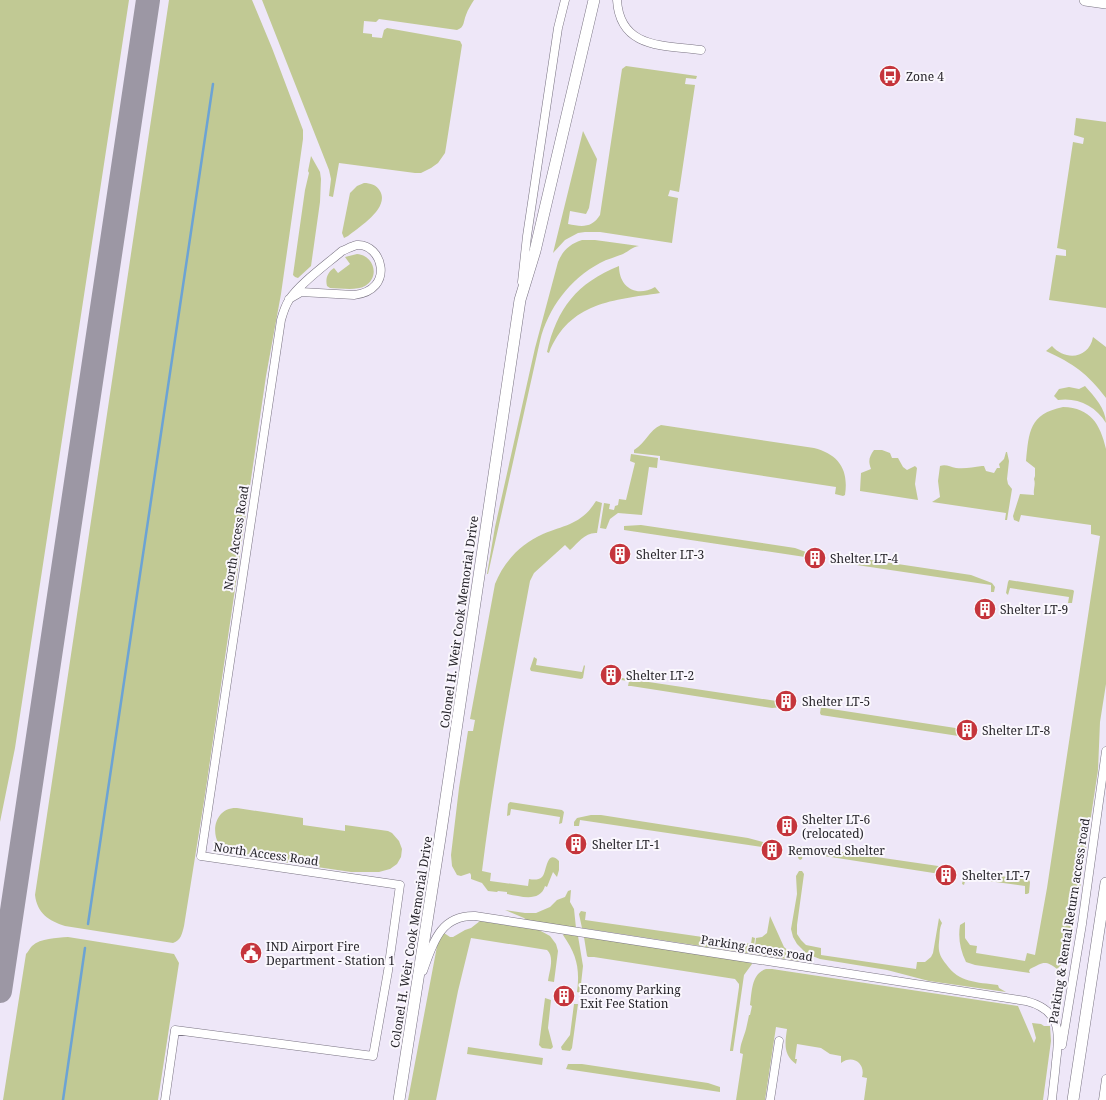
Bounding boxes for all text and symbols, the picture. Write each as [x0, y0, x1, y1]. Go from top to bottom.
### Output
bus stop icon: Zone 4 [877, 63, 903, 89]
place label: Zone 4 [906, 68, 944, 85]
street label: North Access Road [219, 484, 253, 592]
street label: Colonel H. Weir Cook Memorial Drive [436, 515, 482, 729]
building icon: Shelter LT-3 [607, 541, 633, 567]
building icon: Shelter LT-4 [802, 545, 828, 571]
place label: Shelter LT-3 [636, 546, 704, 563]
place label: Shelter LT-4 [830, 550, 898, 567]
building icon: Shelter LT-9 [972, 596, 998, 622]
place label: Shelter LT-9 [1000, 601, 1068, 618]
building icon: Shelter LT-2 [598, 662, 624, 688]
place label: Shelter LT-2 [626, 667, 694, 684]
building icon: Shelter LT-5 [773, 688, 799, 714]
place label: Shelter LT-5 [802, 693, 870, 710]
building icon: Shelter LT-8 [954, 717, 980, 743]
place label: Shelter LT-8 [982, 722, 1050, 739]
place label: Shelter LT-6 (relocated) [802, 811, 870, 842]
building icon: Shelter LT-6 (relocated) [774, 813, 800, 839]
street label: Parking & Rental Return access road [1044, 816, 1094, 1025]
building icon: Shelter LT-1 [563, 831, 589, 857]
street label: Colonel H. Weir Cook Memorial Drive [386, 835, 436, 1049]
place label: Shelter LT-1 [592, 836, 660, 853]
building icon: Removed Shelter [759, 837, 785, 863]
street label: North Access Road [212, 838, 320, 870]
place label: Removed Shelter [788, 842, 885, 859]
building icon: Shelter LT-7 [933, 862, 959, 888]
place label: Shelter LT-7 [962, 867, 1030, 884]
street label: Parking access road [700, 931, 815, 965]
place label: IND Airport Fire Department - Station 1 [266, 938, 395, 969]
public building icon: IND Airport Fire Department - Station 1 [238, 940, 264, 966]
place label: Economy Parking Exit Fee Station [580, 981, 681, 1012]
building icon: Economy Parking Exit Fee Station [551, 983, 577, 1009]

